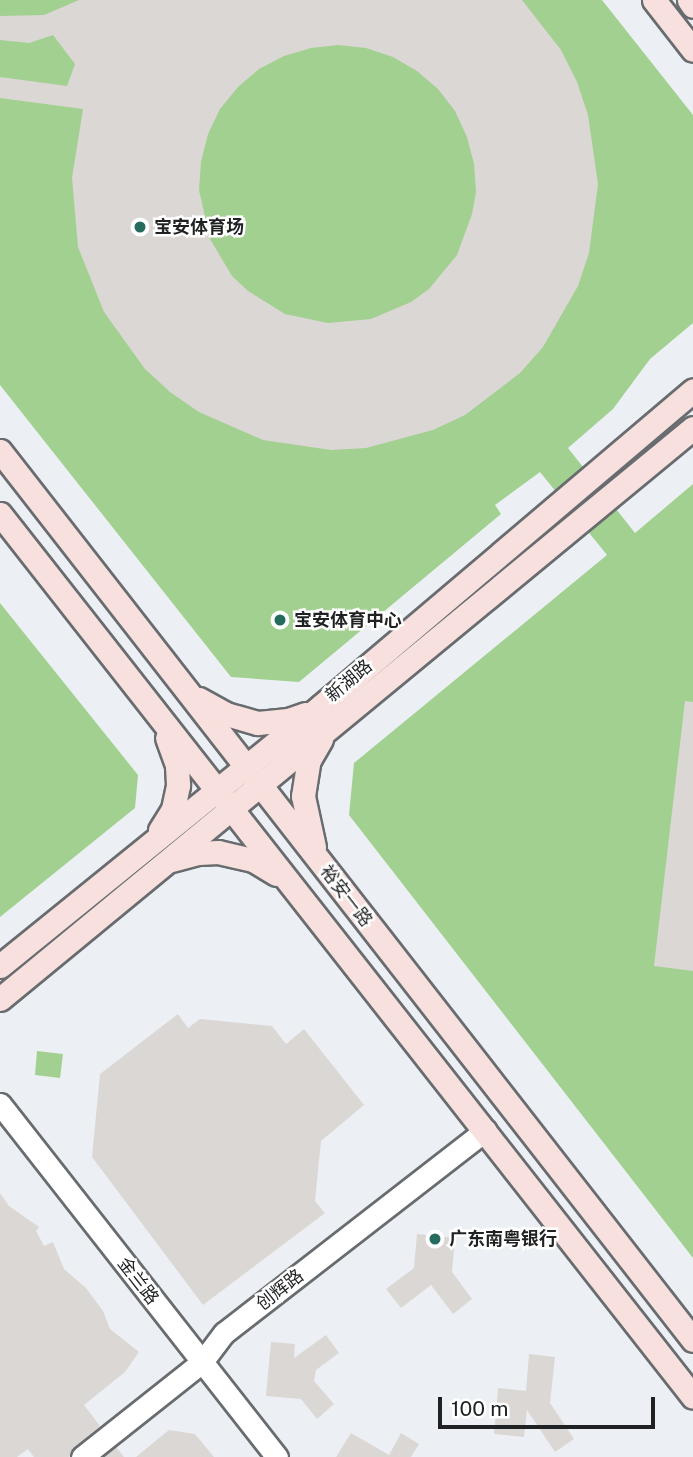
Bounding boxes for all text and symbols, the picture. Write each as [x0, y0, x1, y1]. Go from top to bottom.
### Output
place label: 宝安体育场 [154, 216, 244, 238]
marker: 宝安体育场 [132, 219, 148, 235]
place label: 宝安体育中心 [294, 609, 402, 631]
marker: 宝安体育中心 [272, 612, 288, 628]
street label: 新湖路 [321, 655, 377, 707]
street label: 裕安一路 [315, 861, 377, 931]
place label: 广东南粤银行 [449, 1228, 557, 1250]
marker: 广东南粤银行 [427, 1231, 443, 1247]
street label: 金兰路 [113, 1253, 163, 1309]
street label: 创辉路 [252, 1265, 308, 1315]
scale bar [441, 1384, 658, 1428]
text: 100 m [451, 1396, 508, 1421]

